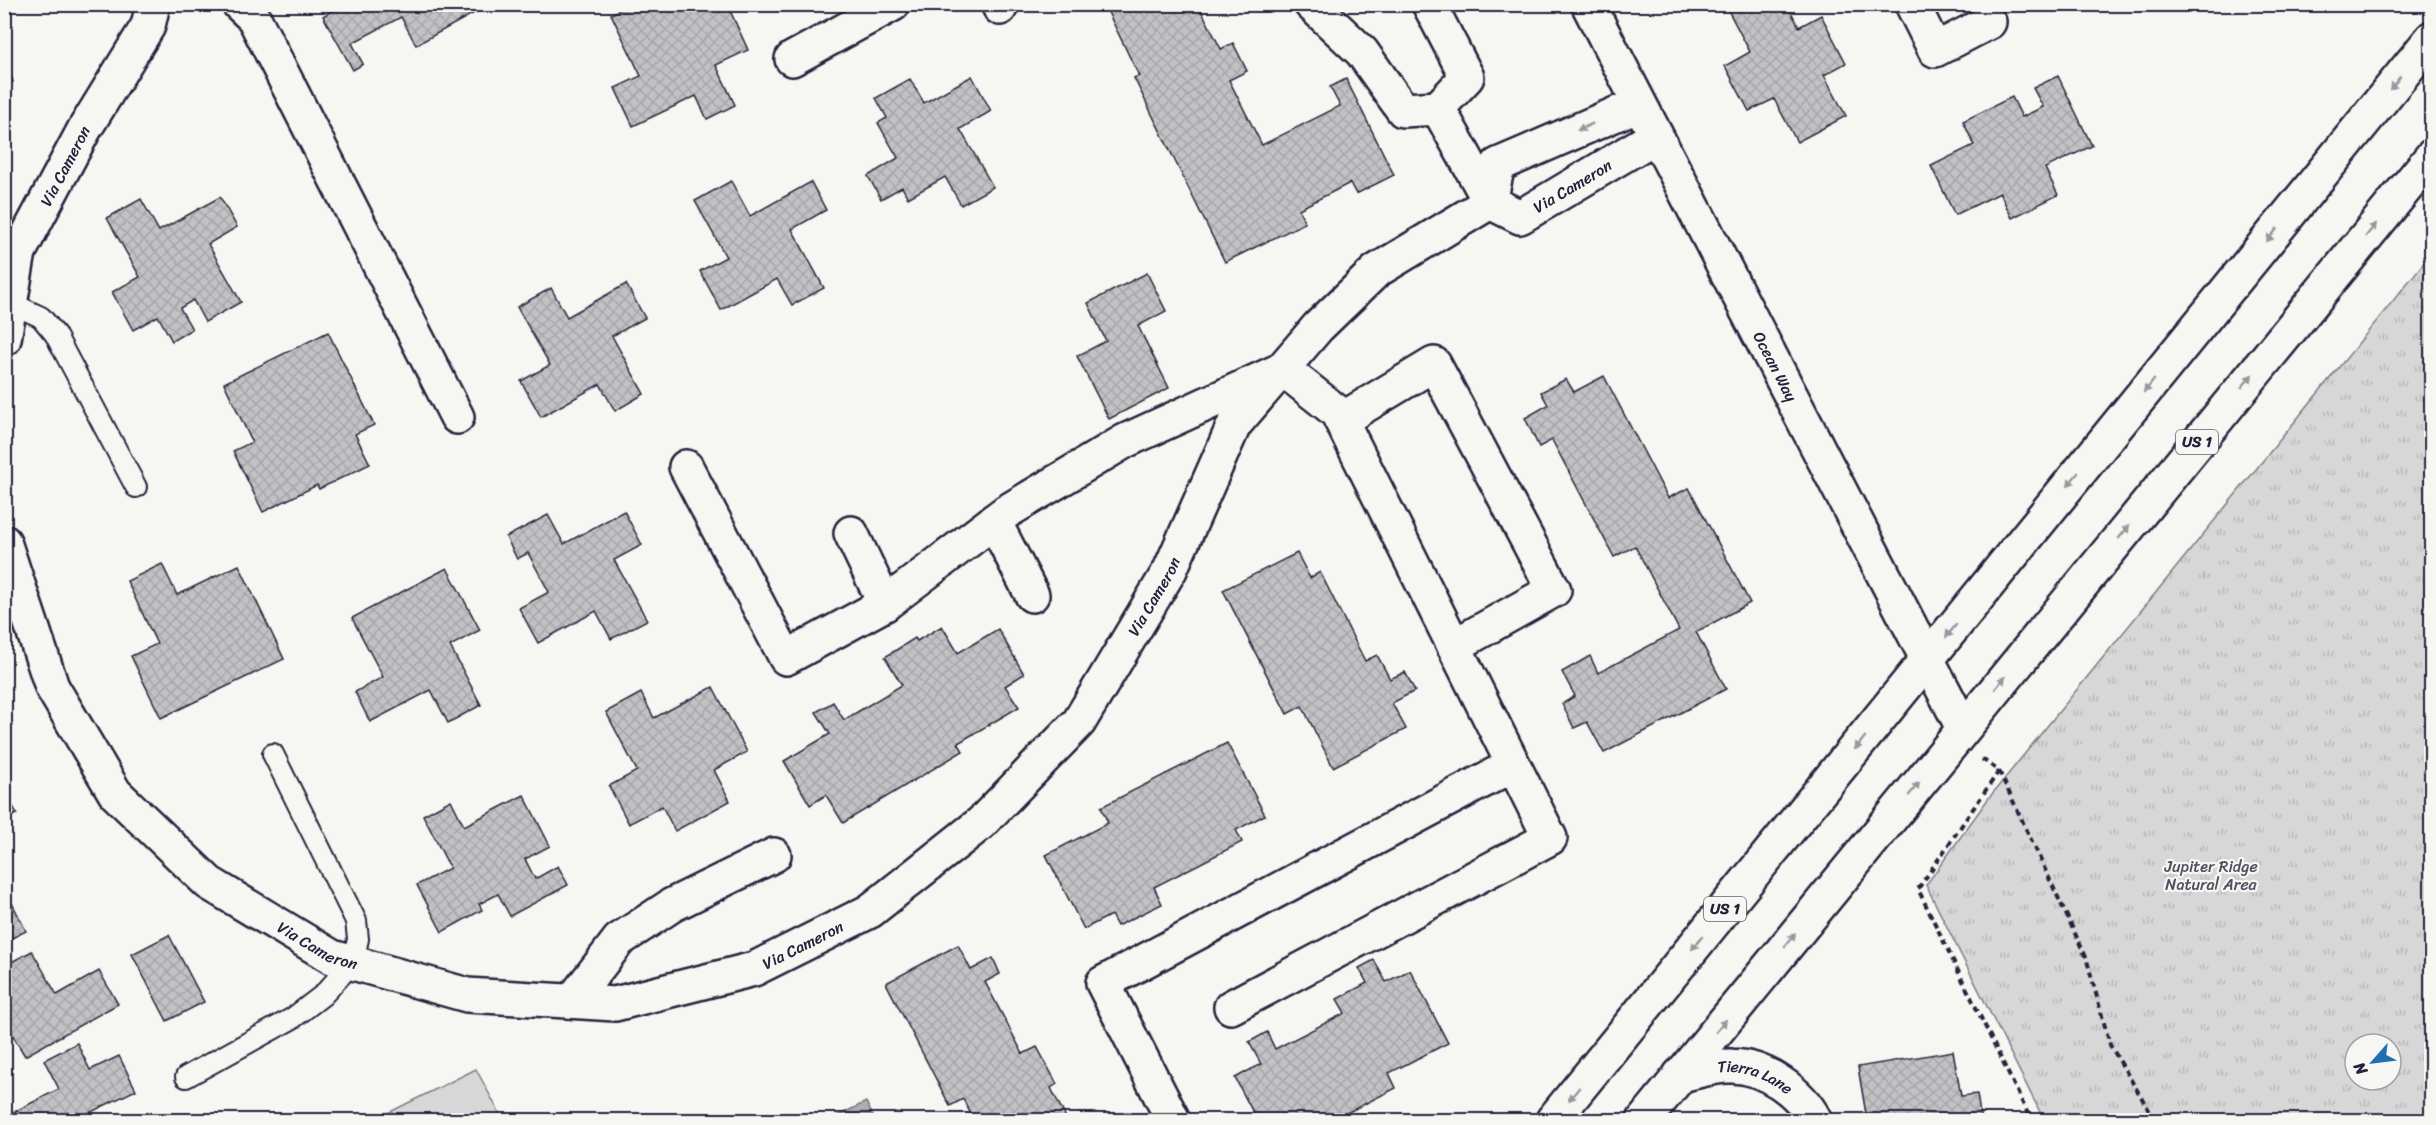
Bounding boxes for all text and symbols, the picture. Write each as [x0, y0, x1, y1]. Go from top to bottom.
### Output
one-way arrow [2388, 75, 2401, 91]
street label: Via Cameron [31, 120, 99, 211]
one-way arrow [1576, 123, 1594, 132]
street label: Via Cameron [1527, 151, 1618, 221]
one-way arrow [2364, 222, 2377, 238]
one-way arrow [2266, 227, 2278, 242]
street label: Ocean Way [1745, 326, 1806, 407]
one-way arrow [2241, 373, 2254, 389]
one-way arrow [2142, 378, 2155, 394]
road number: US 1 [2176, 430, 2218, 454]
one-way arrow [2067, 471, 2080, 487]
one-way arrow [2117, 524, 2130, 540]
street label: Via Cameron [1119, 552, 1189, 642]
one-way arrow [1945, 623, 1957, 638]
one-way arrow [1993, 676, 2006, 691]
one-way arrow [1853, 735, 1866, 751]
one-way arrow [1907, 781, 1920, 797]
park label: Jupiter Ridge Natural Area [2163, 852, 2258, 899]
road number: US 1 [1704, 897, 1746, 921]
street label: Via Cameron [757, 912, 849, 977]
street label: Via Cameron [272, 913, 362, 978]
one-way arrow [1784, 932, 1797, 948]
one-way arrow [1691, 935, 1704, 950]
one-way arrow [1714, 1018, 1727, 1034]
north arrow [2343, 1032, 2403, 1092]
street label: Tierra Lane [1716, 1051, 1800, 1102]
text: N [2344, 1056, 2376, 1081]
one-way arrow [1568, 1087, 1581, 1102]

